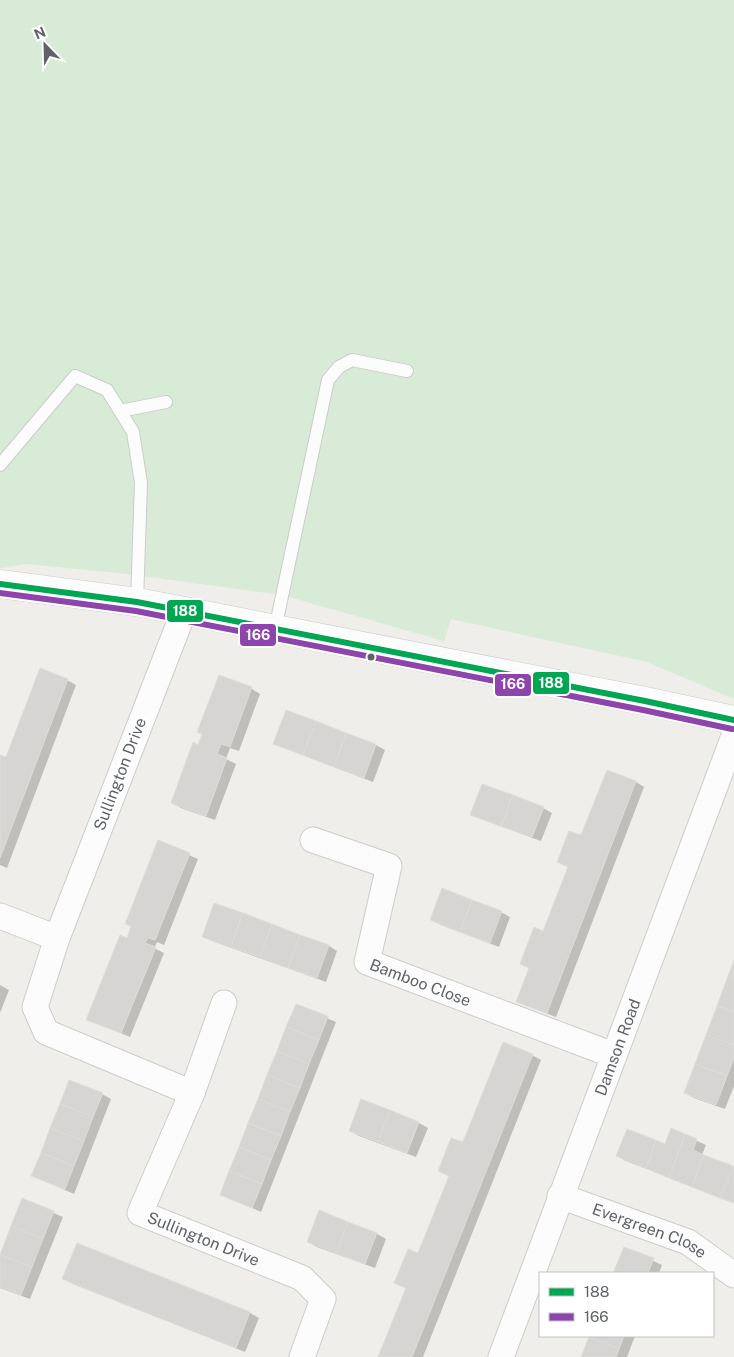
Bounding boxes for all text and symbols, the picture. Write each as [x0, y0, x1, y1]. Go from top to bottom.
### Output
north arrow [20, 20, 70, 70]
text: N [32, 24, 48, 43]
line badge: 188 [166, 599, 204, 623]
text: 188 [173, 603, 197, 619]
line badge: 166 [239, 623, 277, 647]
text: 166 [246, 627, 270, 643]
unlabelled marker [366, 652, 376, 662]
line badge: 188 [532, 671, 570, 695]
line badge: 166 [494, 673, 532, 697]
text: 188 [539, 675, 563, 691]
text: 166 [501, 676, 525, 692]
street label: Sullington Drive [90, 715, 150, 833]
street label: Bamboo Close [367, 954, 474, 1010]
street label: Damson Road [590, 996, 644, 1098]
street label: Evergreen Close [590, 1199, 710, 1262]
street label: Sullington Drive [145, 1207, 262, 1270]
legend [539, 1272, 714, 1337]
text: 188 [584, 1283, 609, 1300]
text: 166 [584, 1308, 609, 1325]

